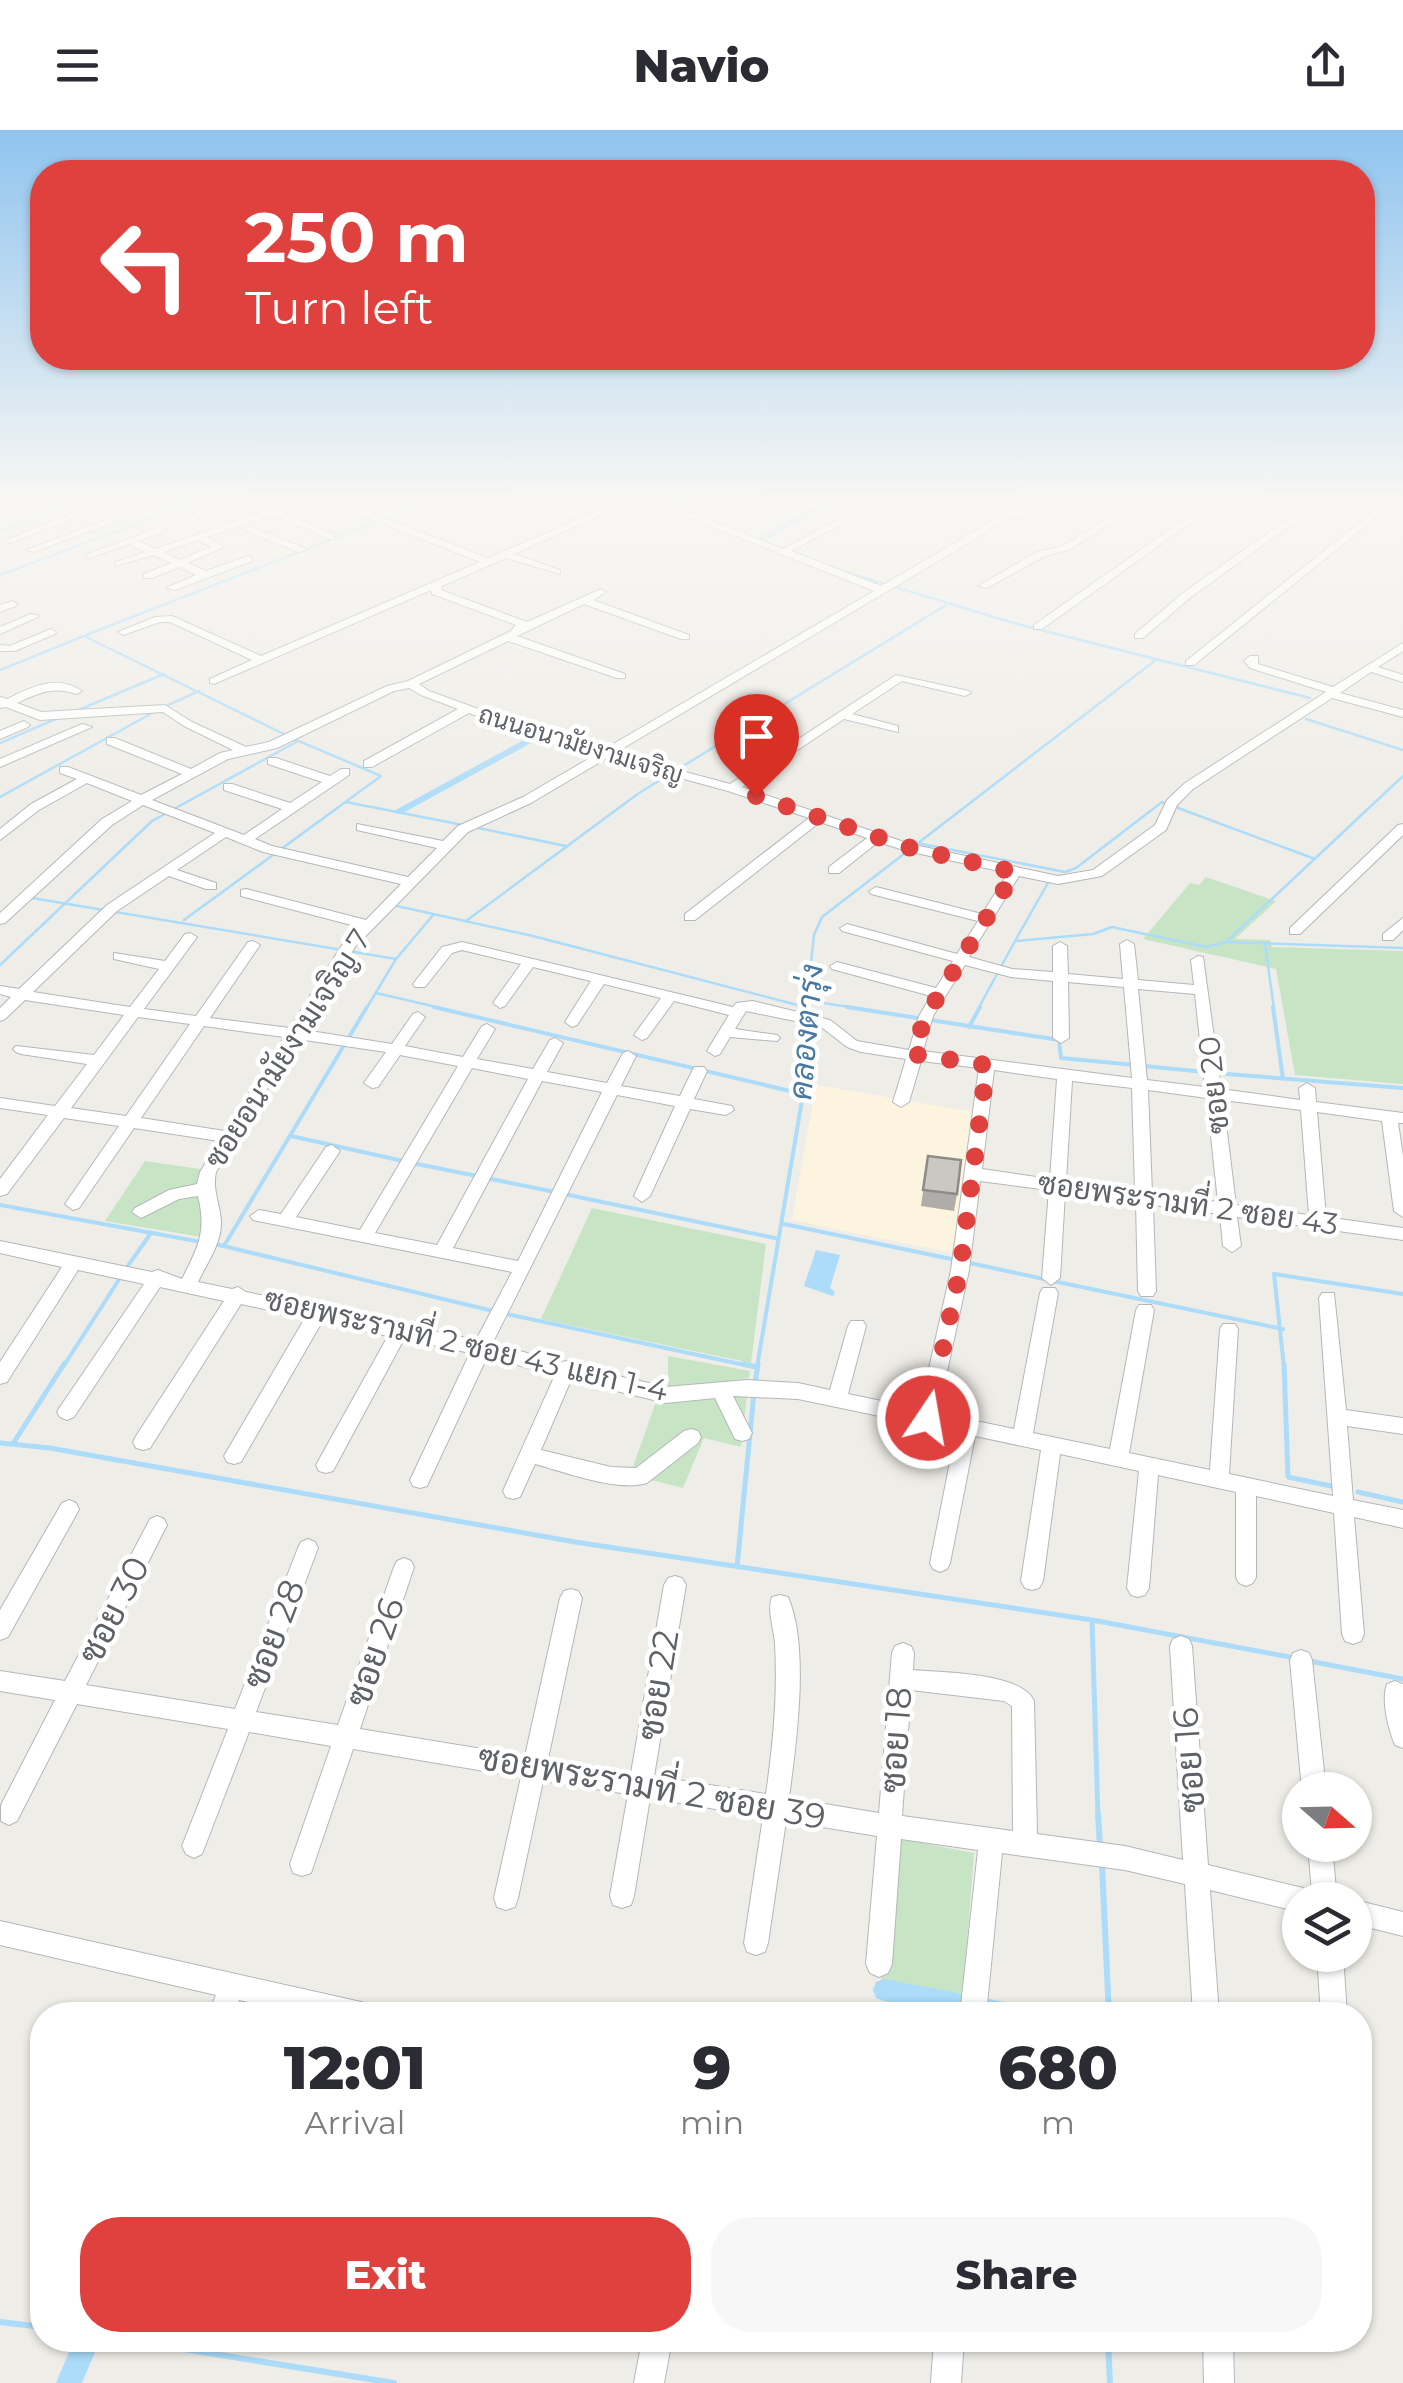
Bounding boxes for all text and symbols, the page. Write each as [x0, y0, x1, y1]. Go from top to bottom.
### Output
icon: menu [50, 38, 105, 93]
text: Navio [633, 38, 770, 93]
icon: share [1298, 38, 1353, 93]
text: 250 m [245, 194, 469, 280]
icon: left [80, 200, 210, 330]
text: Turn left [245, 280, 433, 335]
pin [714, 694, 799, 797]
street label: ถนนอนามัยงามเจริญ [475, 698, 687, 790]
icon: arrive [729, 709, 784, 764]
street label: ซอยอนามัยงามเจริญ 7 [196, 922, 379, 1175]
water label: คลองตารุ่ง [780, 962, 834, 1102]
street label: ซอย 20 [1190, 1034, 1237, 1136]
street label: ซอยพระรามที่ 2 ซอย 43 [1036, 1157, 1342, 1243]
street label: ซอยพระรามที่ 2 ซอย 43 แยก 1-4 [261, 1273, 673, 1409]
position arrow [876, 1366, 980, 1470]
street label: ซอย 30 [68, 1549, 159, 1670]
street label: ซอย 28 [233, 1573, 314, 1695]
street label: ซอย 26 [336, 1592, 413, 1712]
street label: ซอย 22 [628, 1627, 687, 1743]
street label: ซอย 18 [870, 1685, 921, 1794]
street label: ซอย 16 [1163, 1706, 1214, 1814]
street label: ซอยพระรามที่ 2 ซอย 39 [475, 1726, 831, 1838]
north arrow [1282, 1772, 1372, 1862]
map controls [1282, 1772, 1372, 1972]
button: layers [1282, 1882, 1372, 1972]
text: 12:01 [284, 2031, 426, 2104]
text: 9 [693, 2031, 731, 2104]
text: 680 [998, 2031, 1118, 2104]
text: Arrival [304, 2103, 405, 2142]
text: min [680, 2103, 744, 2142]
text: m [1041, 2103, 1075, 2142]
button: Exit [80, 2217, 691, 2332]
button: Share [711, 2217, 1322, 2332]

